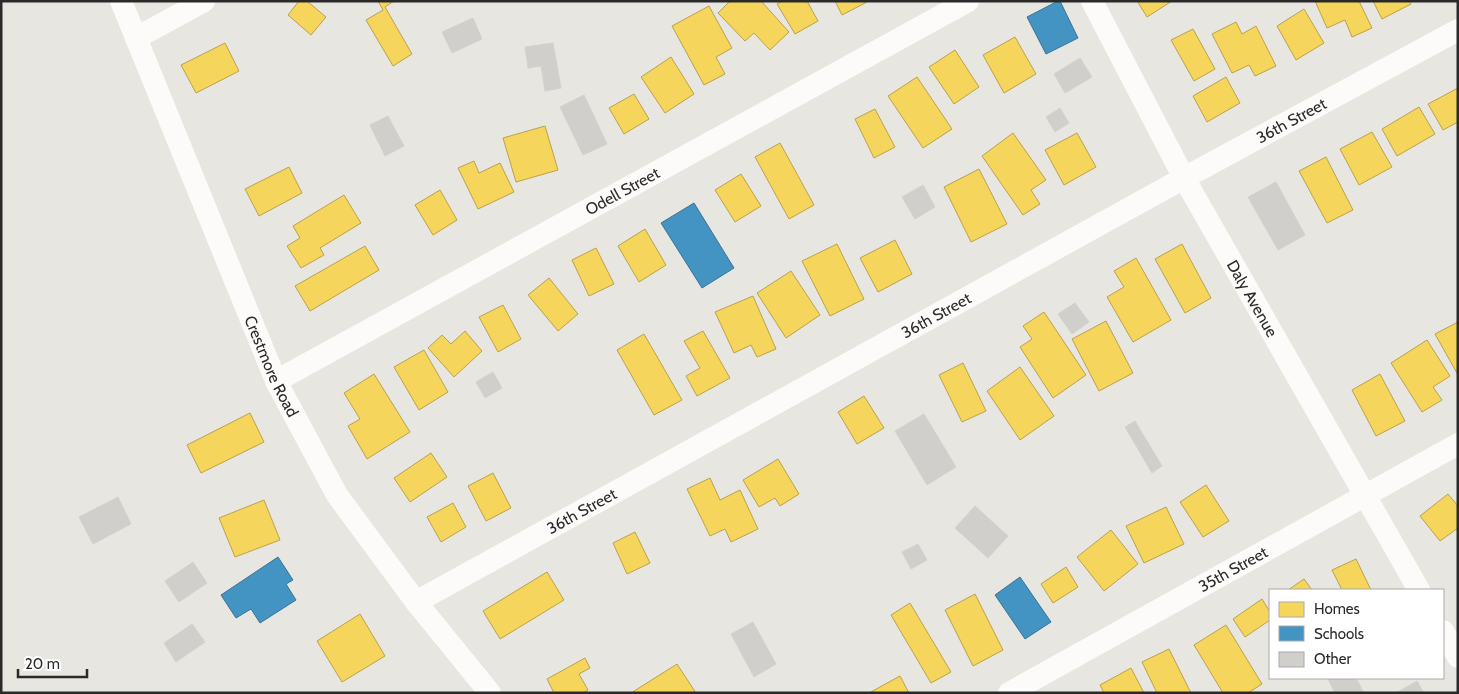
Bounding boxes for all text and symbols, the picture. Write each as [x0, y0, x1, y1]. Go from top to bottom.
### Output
street label: 36th Street [1253, 94, 1330, 147]
street label: Odell Street [582, 163, 663, 219]
street label: Daly Avenue [1223, 257, 1282, 340]
street label: 36th Street [898, 288, 975, 342]
street label: Crestmore Road [240, 313, 302, 420]
street label: 36th Street [544, 484, 620, 538]
street label: 35th Street [1195, 542, 1272, 596]
legend [1269, 589, 1444, 679]
text: Homes [1314, 600, 1360, 618]
text: Schools [1314, 625, 1364, 643]
scale bar [18, 646, 86, 678]
text: Other [1314, 650, 1351, 668]
text: 20 m [25, 655, 60, 673]

